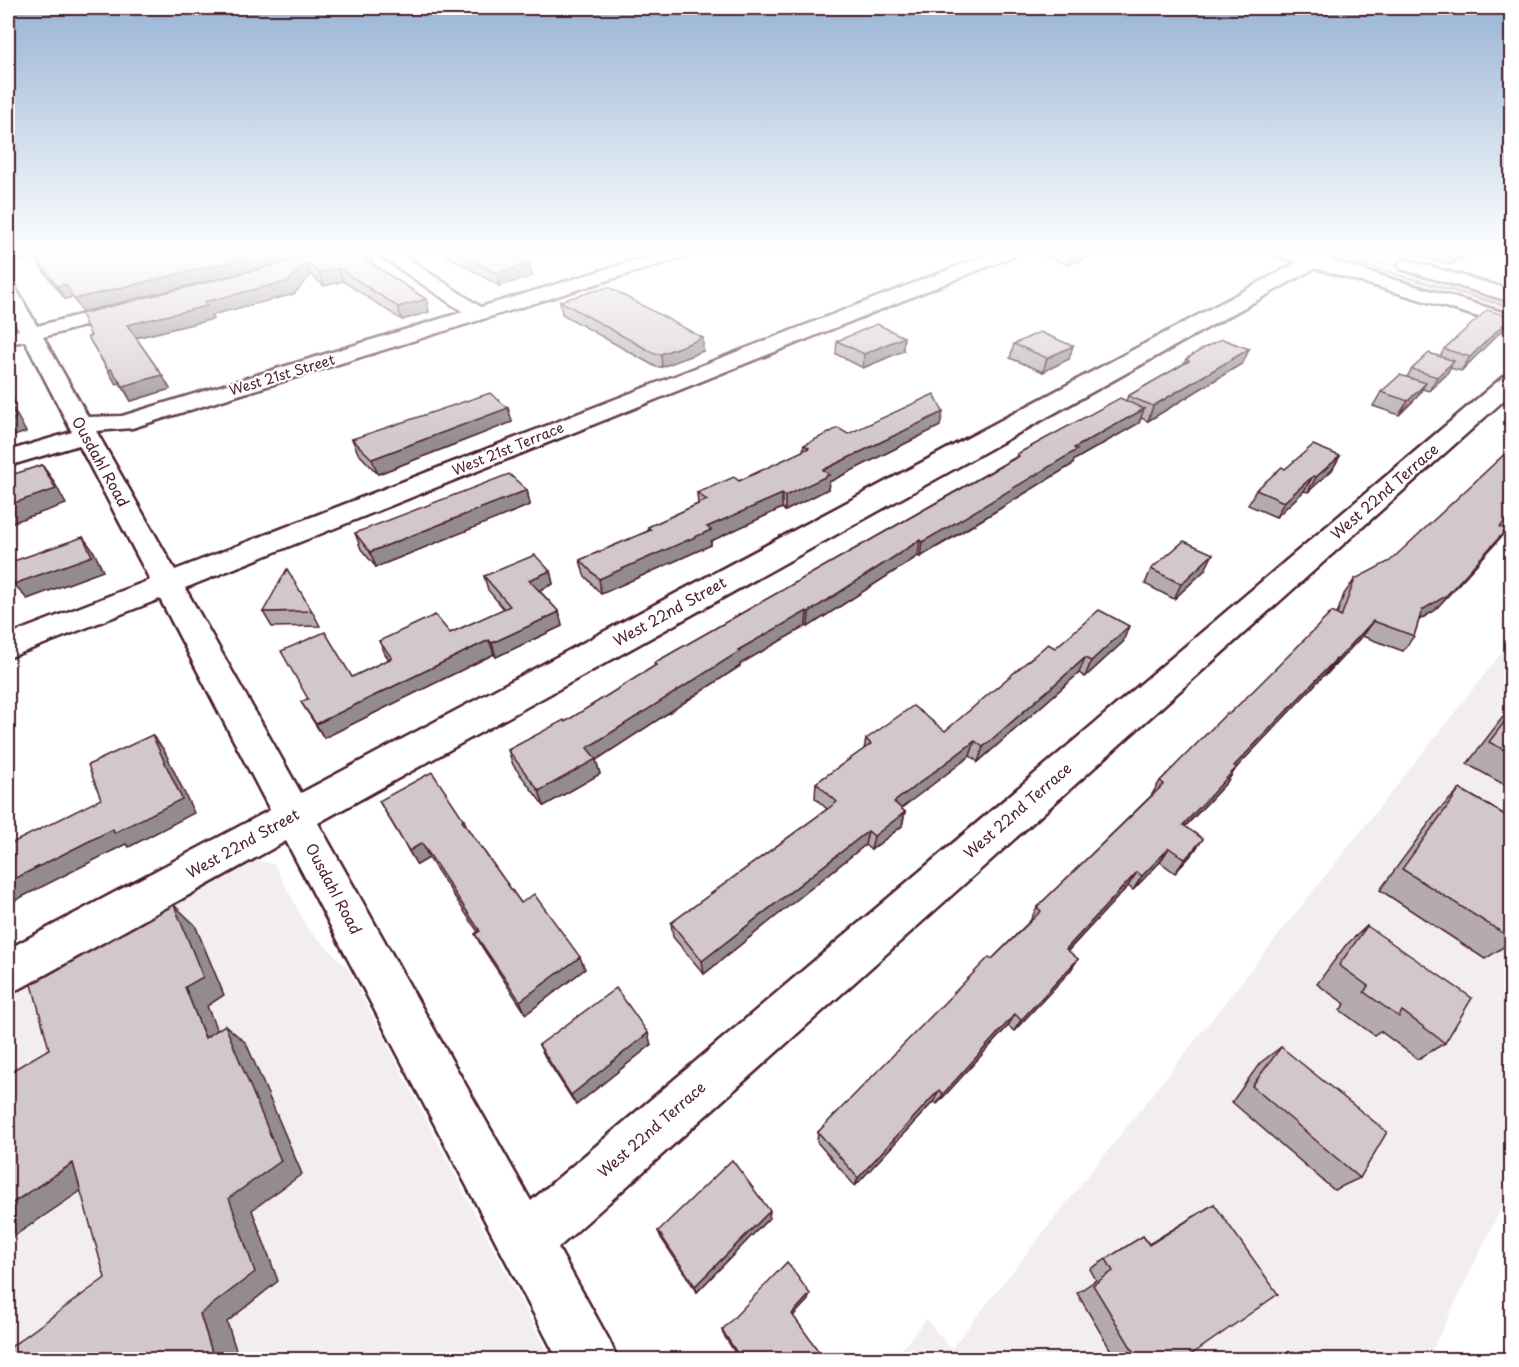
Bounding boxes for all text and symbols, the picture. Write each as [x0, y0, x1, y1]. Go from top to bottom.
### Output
street label: West 21st Street [226, 348, 338, 401]
street label: Ousdahl Road [67, 412, 136, 511]
street label: West 21st Terrace [449, 417, 567, 481]
street label: West 22nd Terrace [1325, 437, 1443, 544]
street label: West 22nd Street [609, 570, 730, 651]
street label: West 22nd Terrace [958, 756, 1076, 863]
street label: West 22nd Street [182, 802, 303, 883]
street label: Ousdahl Road [301, 839, 368, 938]
street label: West 22nd Terrace [592, 1075, 710, 1182]

